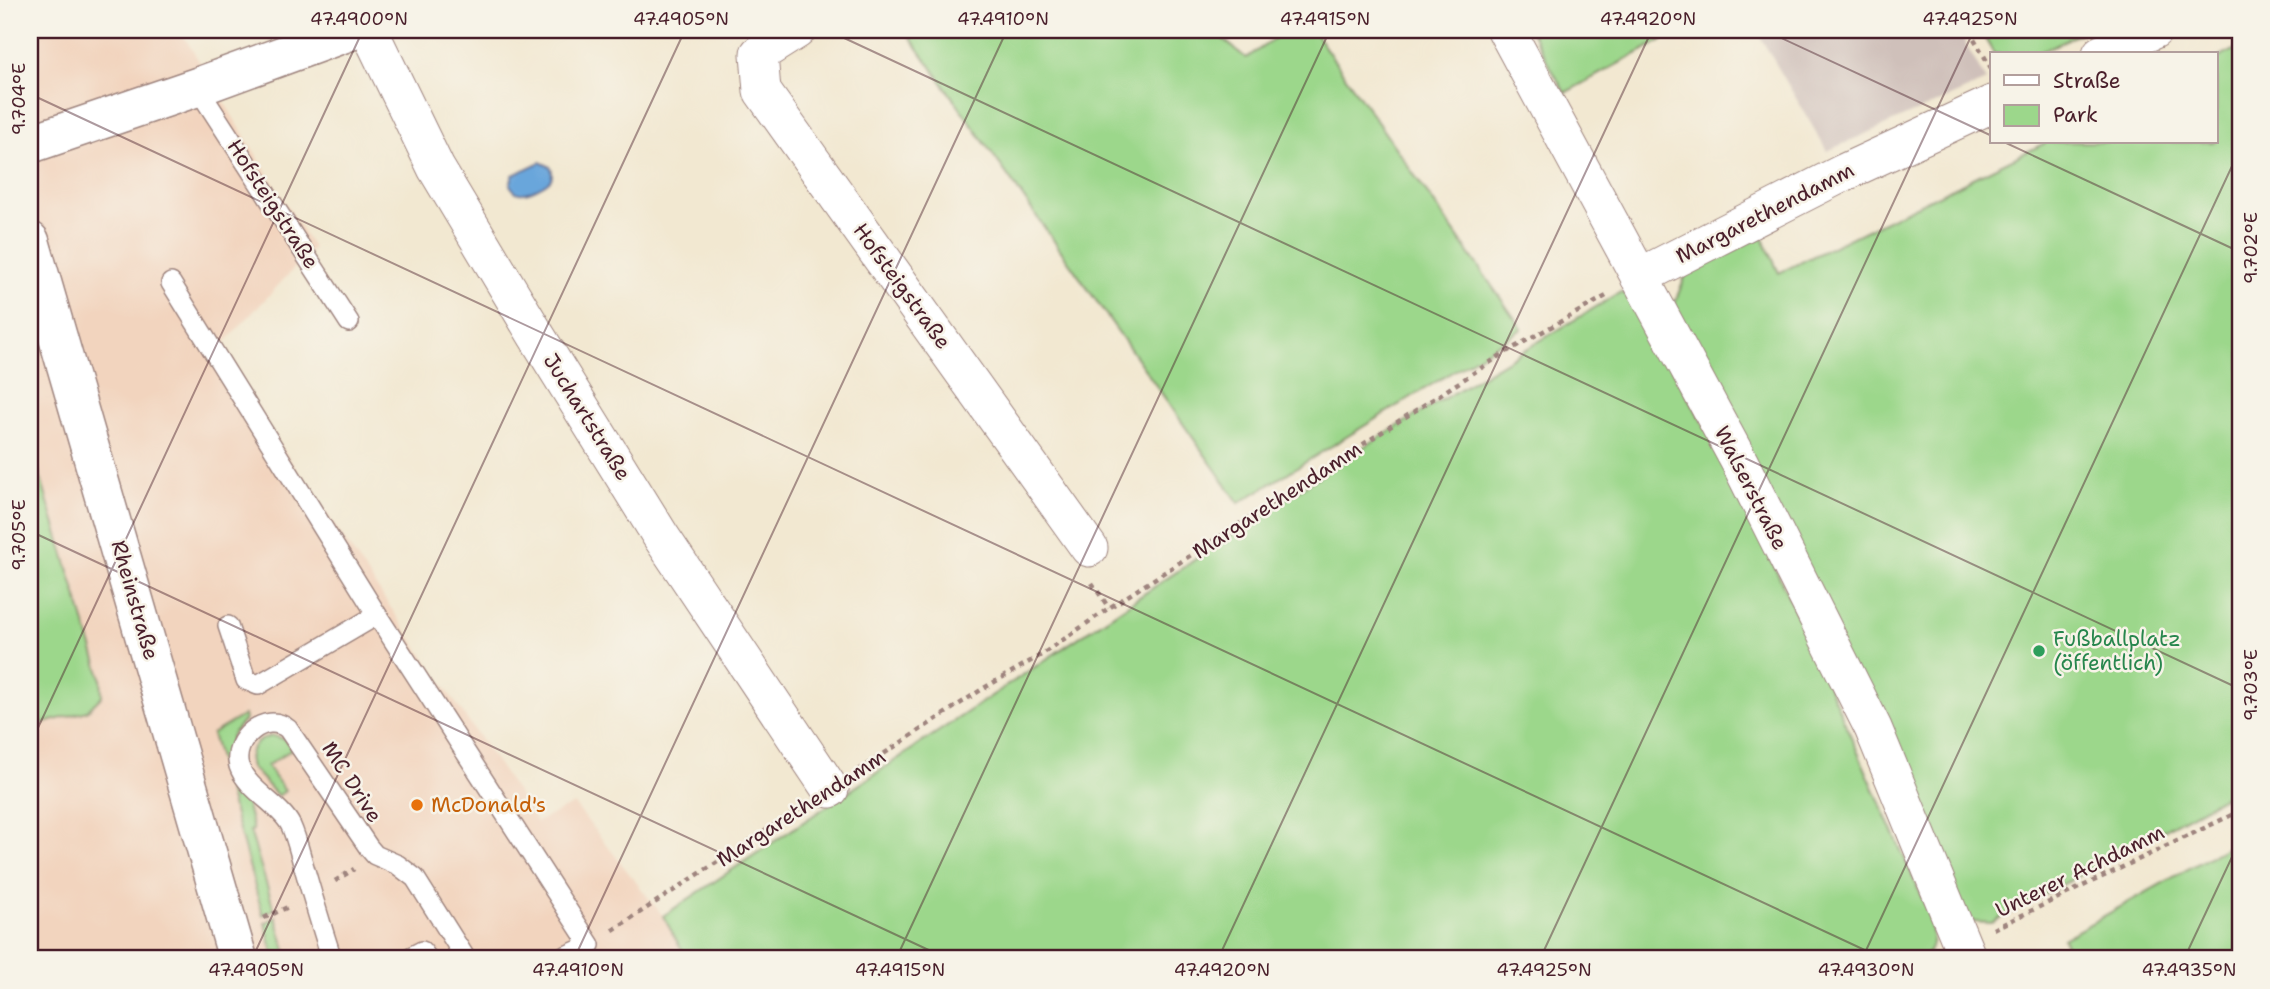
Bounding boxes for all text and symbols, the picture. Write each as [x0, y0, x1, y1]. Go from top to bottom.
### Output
text: 47.4900°N [310, 7, 408, 31]
text: 47.4905°N [633, 7, 729, 31]
text: 47.4910°N [957, 7, 1049, 31]
text: 47.4915°N [1280, 7, 1370, 31]
text: 47.4920°N [1600, 7, 1696, 31]
text: 47.4925°N [1922, 7, 2018, 31]
legend [1990, 52, 2218, 144]
text: 9.704°E [7, 63, 31, 135]
text: Straße [2053, 67, 2121, 95]
text: Park [2053, 101, 2098, 129]
street label: Hofsteigstraße [221, 134, 325, 274]
street label: Margarethendamm [1671, 156, 1859, 270]
text: 9.702°E [2239, 212, 2263, 284]
street label: Hofsteigstraße [847, 217, 957, 355]
street label: Juchartstraße [537, 348, 637, 486]
street label: Walserstraße [1708, 421, 1794, 555]
street label: Margarethendamm [1187, 435, 1367, 565]
text: 9.705°E [7, 499, 31, 571]
street label: Rheinstraße [105, 537, 165, 663]
place label: Fußballplatz (öffentlich) [2053, 625, 2181, 677]
marker: Fußballplatz (öffentlich) [2031, 643, 2047, 659]
text: 9.703°E [2239, 649, 2263, 721]
street label: MC Drive [315, 736, 389, 828]
street label: Margarethendamm [711, 743, 891, 873]
place label: McDonald's [431, 791, 546, 819]
marker: McDonald's [409, 797, 425, 813]
street label: Unterer Achdamm [1991, 818, 2169, 924]
text: 47.4905°N [208, 958, 304, 982]
text: 47.4910°N [532, 958, 624, 982]
text: 47.4915°N [855, 958, 945, 982]
text: 47.4920°N [1174, 958, 1270, 982]
text: 47.4925°N [1496, 958, 1592, 982]
text: 47.4930°N [1818, 958, 1914, 982]
text: 47.4935°N [2141, 958, 2237, 982]

